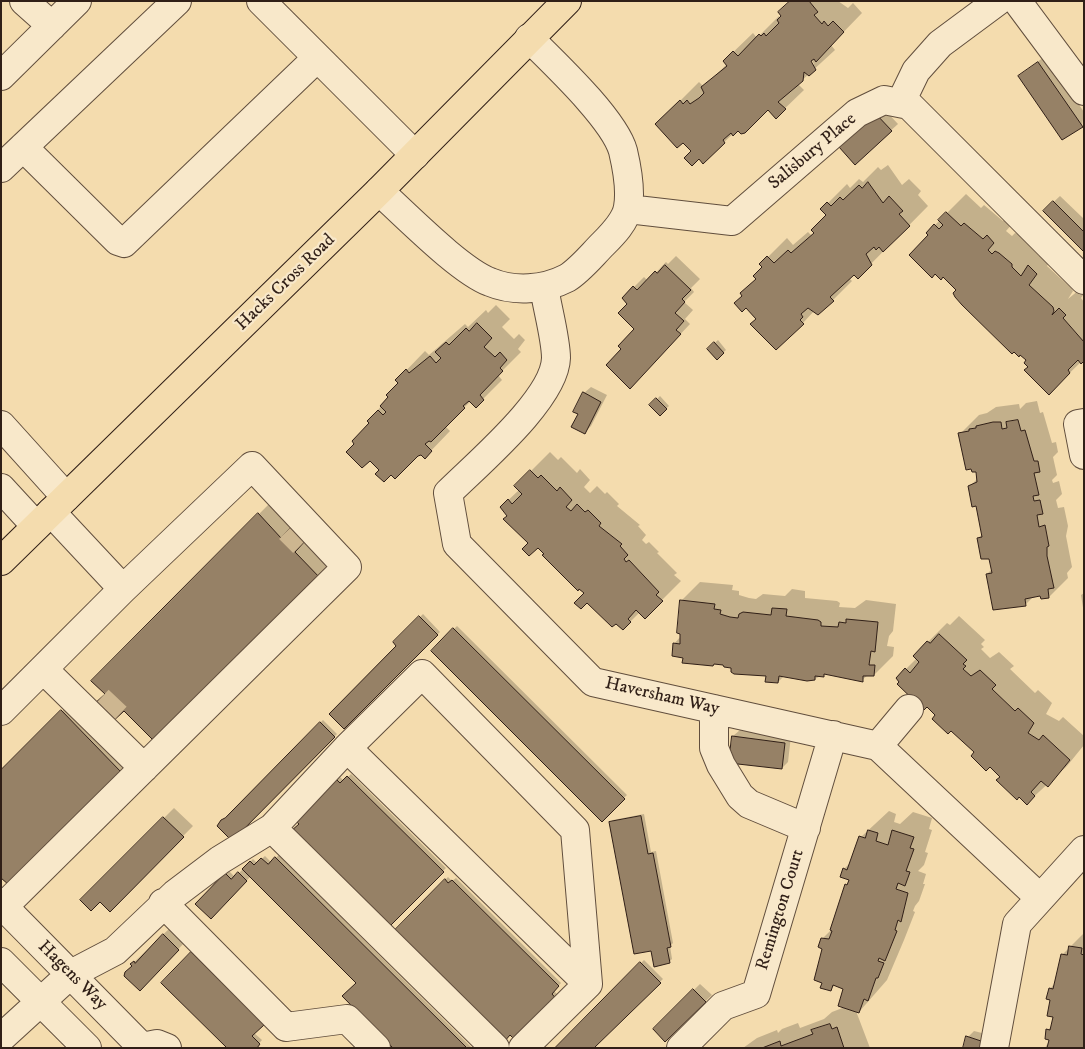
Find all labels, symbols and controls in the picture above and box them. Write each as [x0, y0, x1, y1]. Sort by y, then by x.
street label: Salisbury Place [765, 109, 861, 195]
street label: Hacks Cross Road [232, 230, 340, 336]
street label: Haversham Way [603, 673, 721, 721]
street label: Remington Court [752, 847, 810, 973]
street label: Hagens Way [33, 937, 111, 1015]

